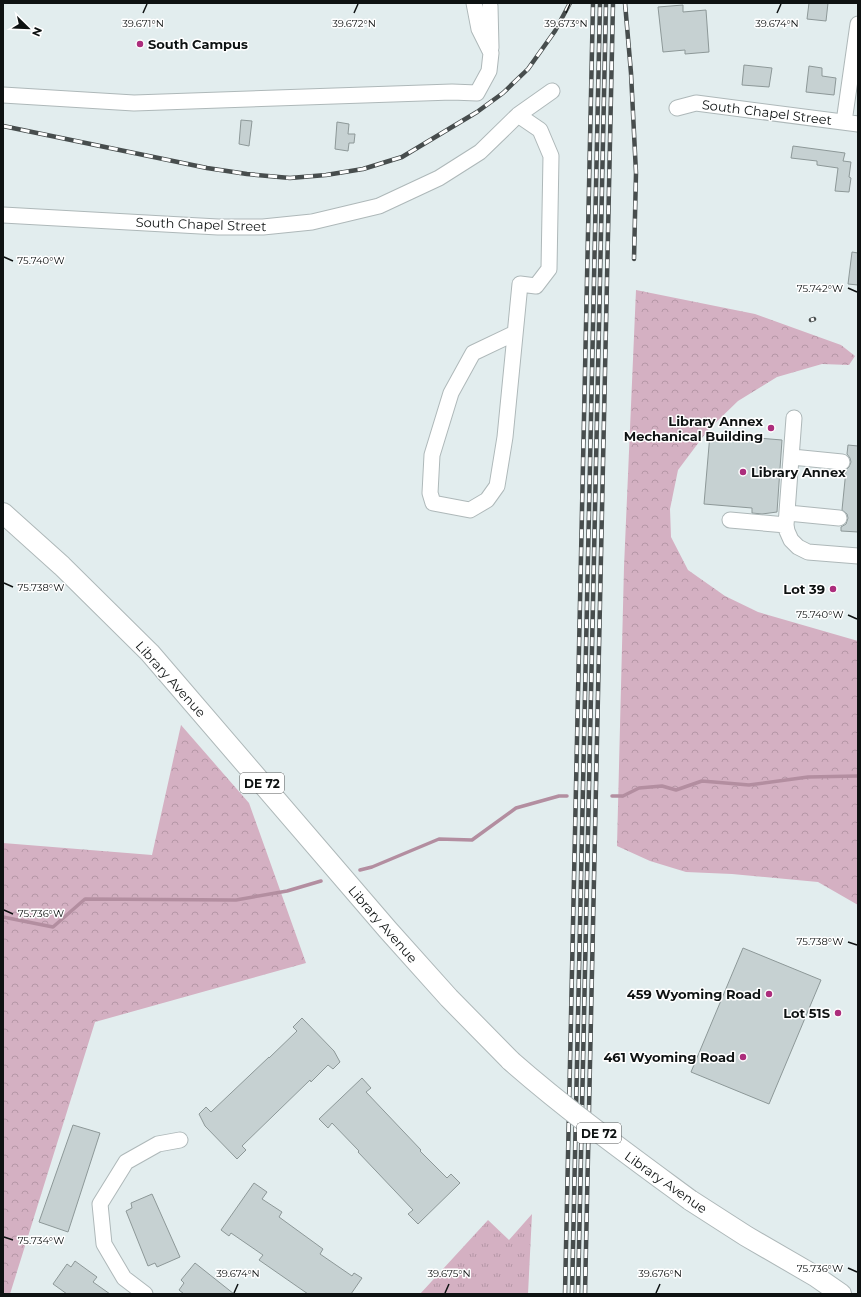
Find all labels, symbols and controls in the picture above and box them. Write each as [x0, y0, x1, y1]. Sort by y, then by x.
north arrow [8, 8, 48, 48]
text: 39.671°N [122, 17, 164, 30]
text: 39.672°N [332, 17, 376, 30]
text: 39.673°N [544, 17, 588, 30]
text: 39.674°N [755, 17, 799, 30]
text: N [29, 25, 45, 39]
place label: South Campus [148, 36, 248, 52]
marker: South Campus [135, 39, 145, 49]
street label: South Chapel Street [701, 96, 833, 128]
street label: South Chapel Street [135, 214, 267, 234]
text: 75.740°W [17, 254, 65, 267]
text: 75.742°W [797, 282, 843, 295]
place label: Library Annex Mechanical Building [624, 413, 763, 444]
marker: Library Annex Mechanical Building [766, 423, 776, 433]
place label: Library Annex [751, 464, 846, 480]
marker: Library Annex [738, 467, 748, 477]
text: 75.738°W [18, 581, 64, 594]
place label: Lot 39 [783, 581, 825, 597]
marker: Lot 39 [828, 584, 838, 594]
text: 75.740°W [796, 608, 844, 621]
street label: Library Avenue [133, 638, 209, 720]
road number: DE 72 [240, 773, 284, 793]
street label: Library Avenue [345, 882, 421, 966]
text: 75.736°W [18, 907, 64, 920]
text: 75.738°W [797, 935, 843, 948]
place label: 459 Wyoming Road [627, 986, 761, 1002]
marker: 459 Wyoming Road [764, 989, 774, 999]
place label: Lot 51S [783, 1005, 830, 1021]
marker: Lot 51S [833, 1008, 843, 1018]
place label: 461 Wyoming Road [603, 1049, 735, 1065]
marker: 461 Wyoming Road [738, 1052, 748, 1062]
road number: DE 72 [577, 1123, 621, 1143]
street label: Library Avenue [622, 1148, 710, 1216]
text: 75.734°W [18, 1234, 64, 1247]
text: 75.736°W [797, 1262, 843, 1275]
text: 39.674°N [216, 1267, 260, 1280]
text: 39.675°N [427, 1267, 471, 1280]
text: 39.676°N [638, 1267, 682, 1280]

